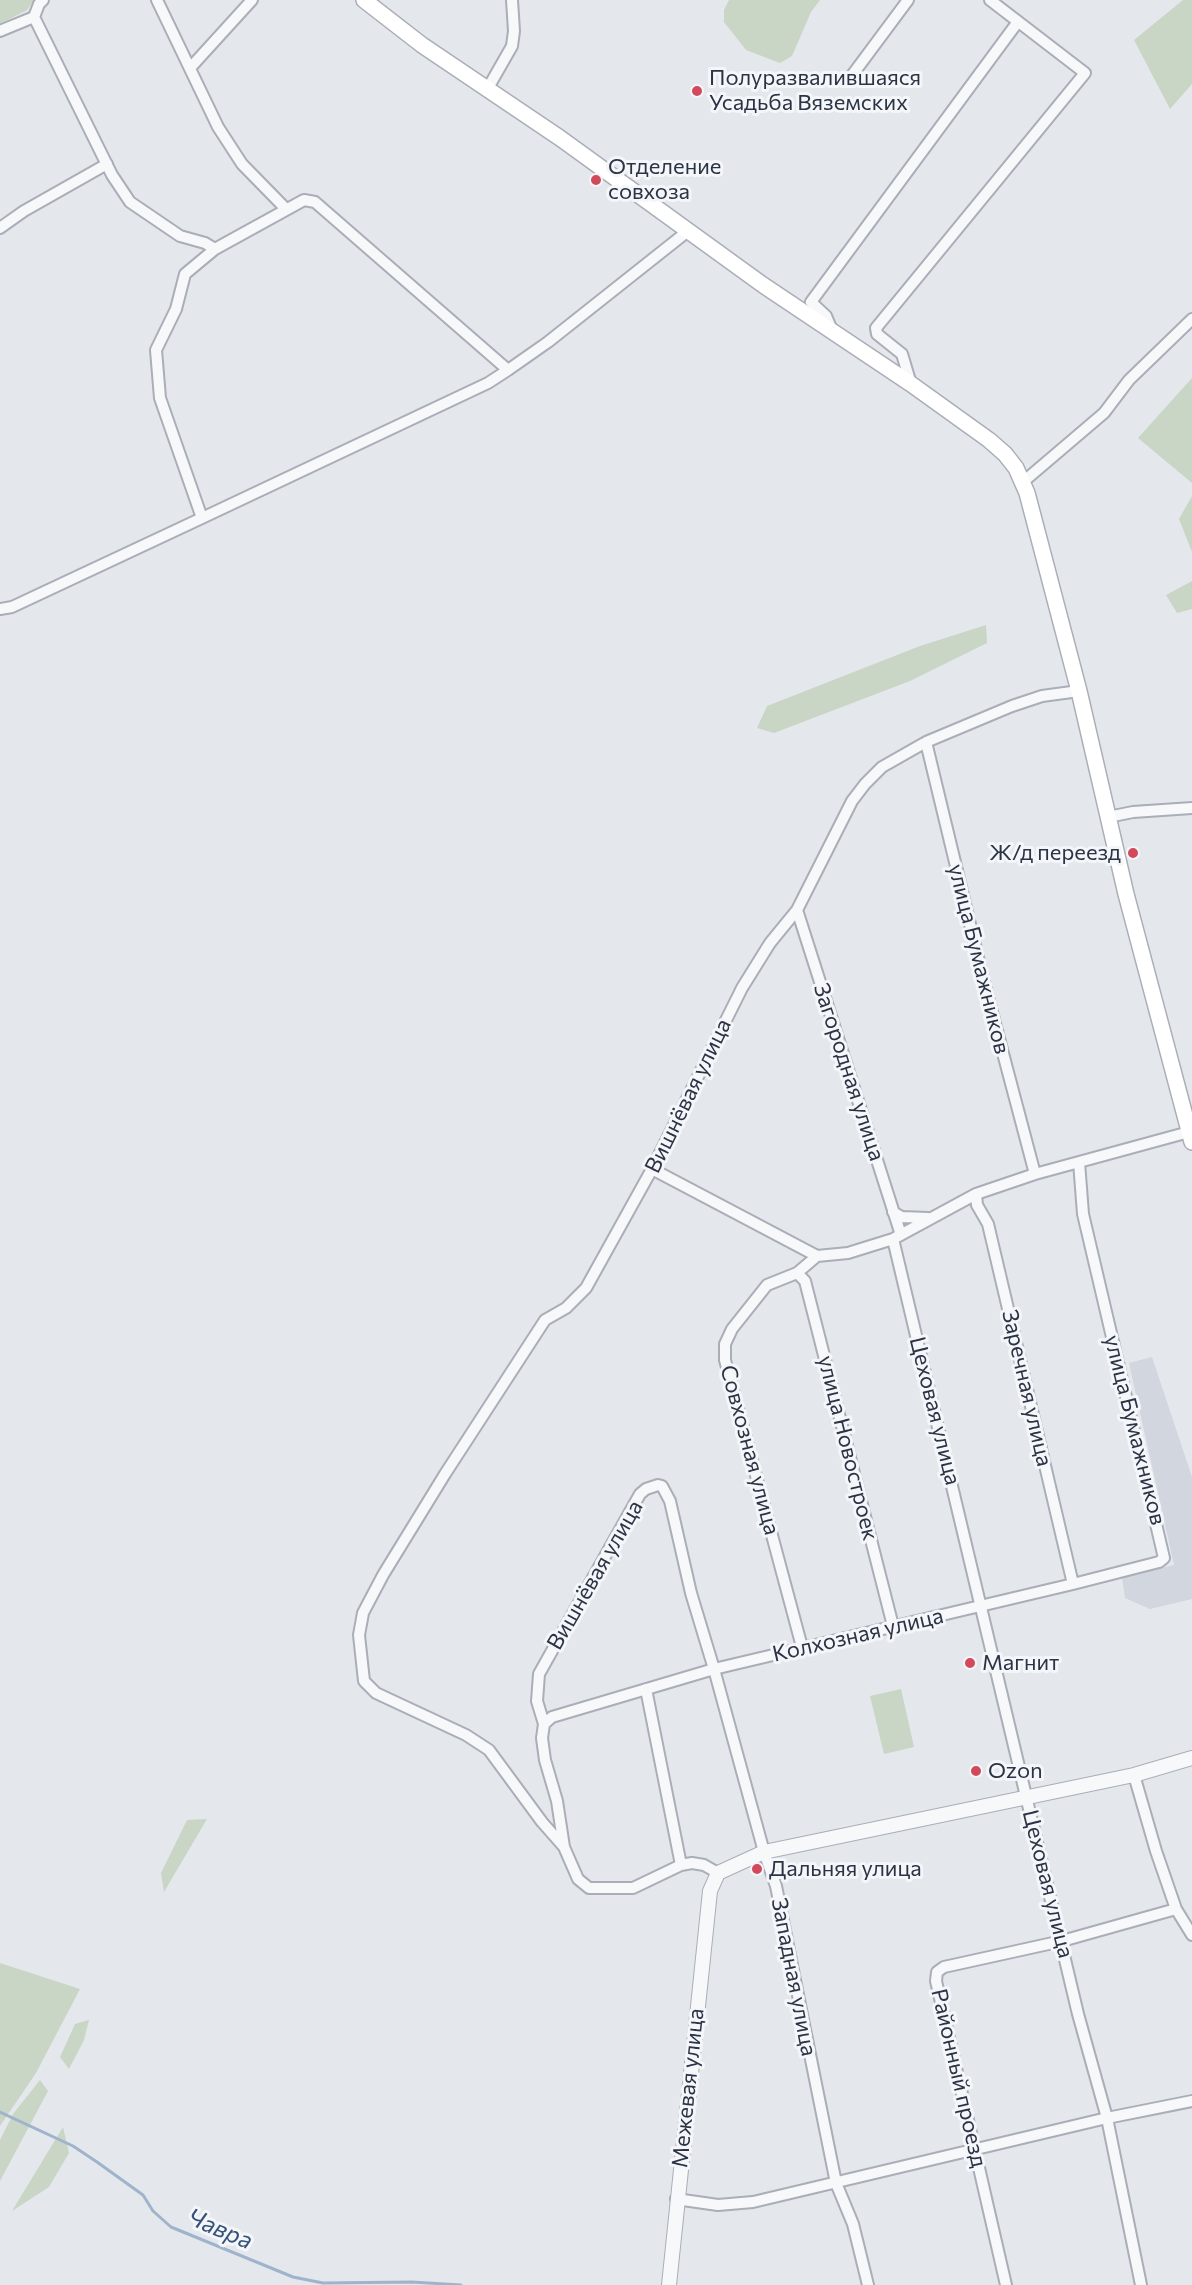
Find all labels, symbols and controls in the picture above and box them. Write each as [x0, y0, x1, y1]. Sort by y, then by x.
place label: Полуразвалившаяся Усадьба Вяземских [709, 65, 921, 116]
marker: Полуразвалившаяся Усадьба Вяземских [690, 84, 704, 98]
place label: Отделение совхоза [608, 154, 721, 206]
marker: Отделение совхоза [589, 173, 603, 187]
place label: Ж/д переезд [989, 840, 1121, 866]
marker: Ж/д переезд [1126, 846, 1140, 860]
street label: улица Бумажников [943, 861, 1015, 1057]
street label: Загородная улица [808, 980, 890, 1164]
street label: Вишнёвая улица [639, 1015, 737, 1177]
street label: Заречная улица [996, 1307, 1058, 1469]
street label: улица Бумажников [1099, 1332, 1171, 1528]
street label: Цеховая улица [904, 1334, 966, 1488]
street label: улица Новостроек [812, 1353, 884, 1543]
street label: Совхозная улица [715, 1362, 785, 1538]
street label: Вишнёвая улица [542, 1496, 648, 1654]
street label: Колхозная улица [770, 1603, 946, 1667]
place label: Магнит [982, 1650, 1059, 1676]
marker: Магнит [963, 1656, 977, 1670]
place label: Ozon [988, 1758, 1043, 1784]
marker: Ozon [969, 1764, 983, 1778]
street label: Цеховая улица [1017, 1807, 1079, 1961]
place label: Дальняя улица [769, 1856, 922, 1882]
marker: Дальняя улица [750, 1862, 764, 1876]
street label: Западная улица [766, 1896, 822, 2058]
street label: Районный проезд [926, 1986, 992, 2170]
street label: Межевая улица [667, 2007, 709, 2169]
water label: Чавра [183, 2202, 257, 2256]

